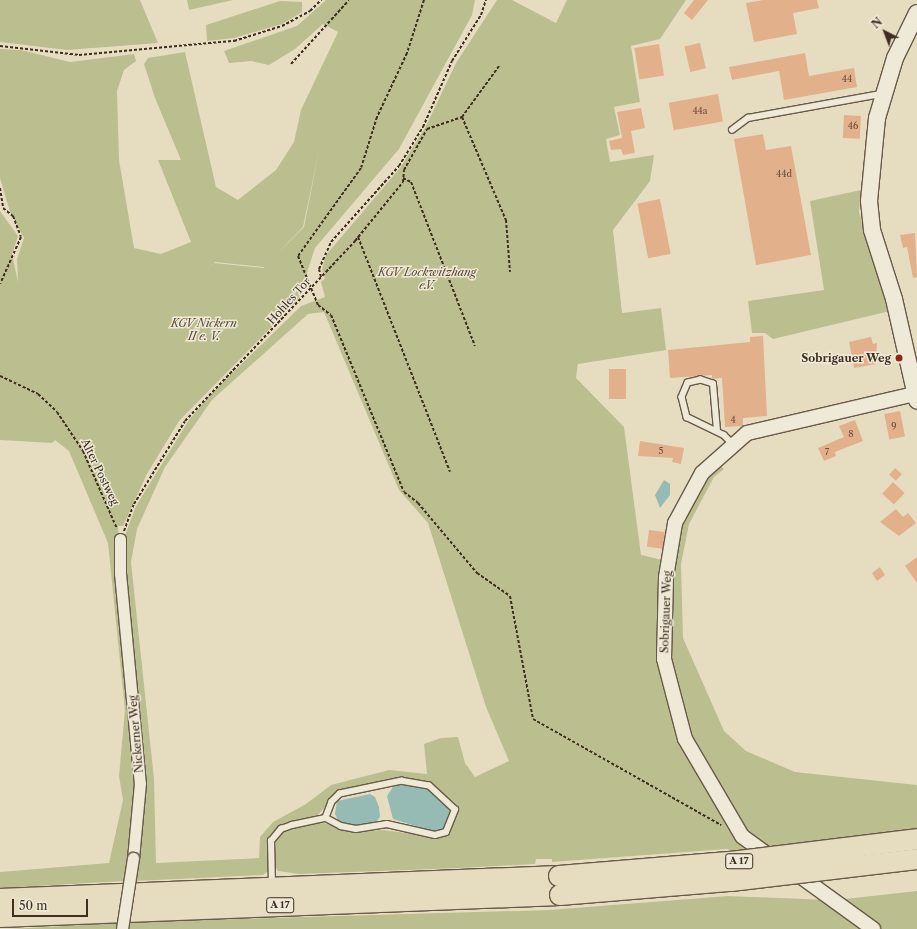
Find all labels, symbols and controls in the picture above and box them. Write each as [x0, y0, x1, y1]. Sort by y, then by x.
north arrow [865, 12, 905, 52]
text: N [869, 15, 885, 31]
house number: 44 [842, 74, 852, 84]
house number: 44a [692, 106, 708, 116]
house number: 46 [848, 121, 858, 131]
house number: 44d [776, 169, 792, 179]
park label: KGV Lockwitzhang e.V. [378, 266, 476, 292]
street label: Hohles Tor [265, 275, 313, 327]
park label: KGV Nickern II e. V. [171, 317, 237, 343]
place label: Sobrigauer Weg [801, 351, 891, 365]
marker: Sobrigauer Weg [894, 353, 904, 363]
house number: 4 [730, 415, 736, 425]
house number: 9 [891, 421, 897, 431]
house number: 8 [848, 429, 854, 439]
street label: Alter Postweg [78, 437, 122, 507]
house number: 5 [659, 446, 663, 456]
house number: 7 [825, 447, 829, 457]
street label: Sobrigauer Weg [658, 570, 674, 654]
street label: Nickerner Weg [126, 694, 146, 774]
road number: A 17 [725, 853, 753, 869]
scale bar [14, 891, 90, 917]
road number: A 17 [266, 897, 294, 913]
text: 50 m [19, 898, 48, 913]

